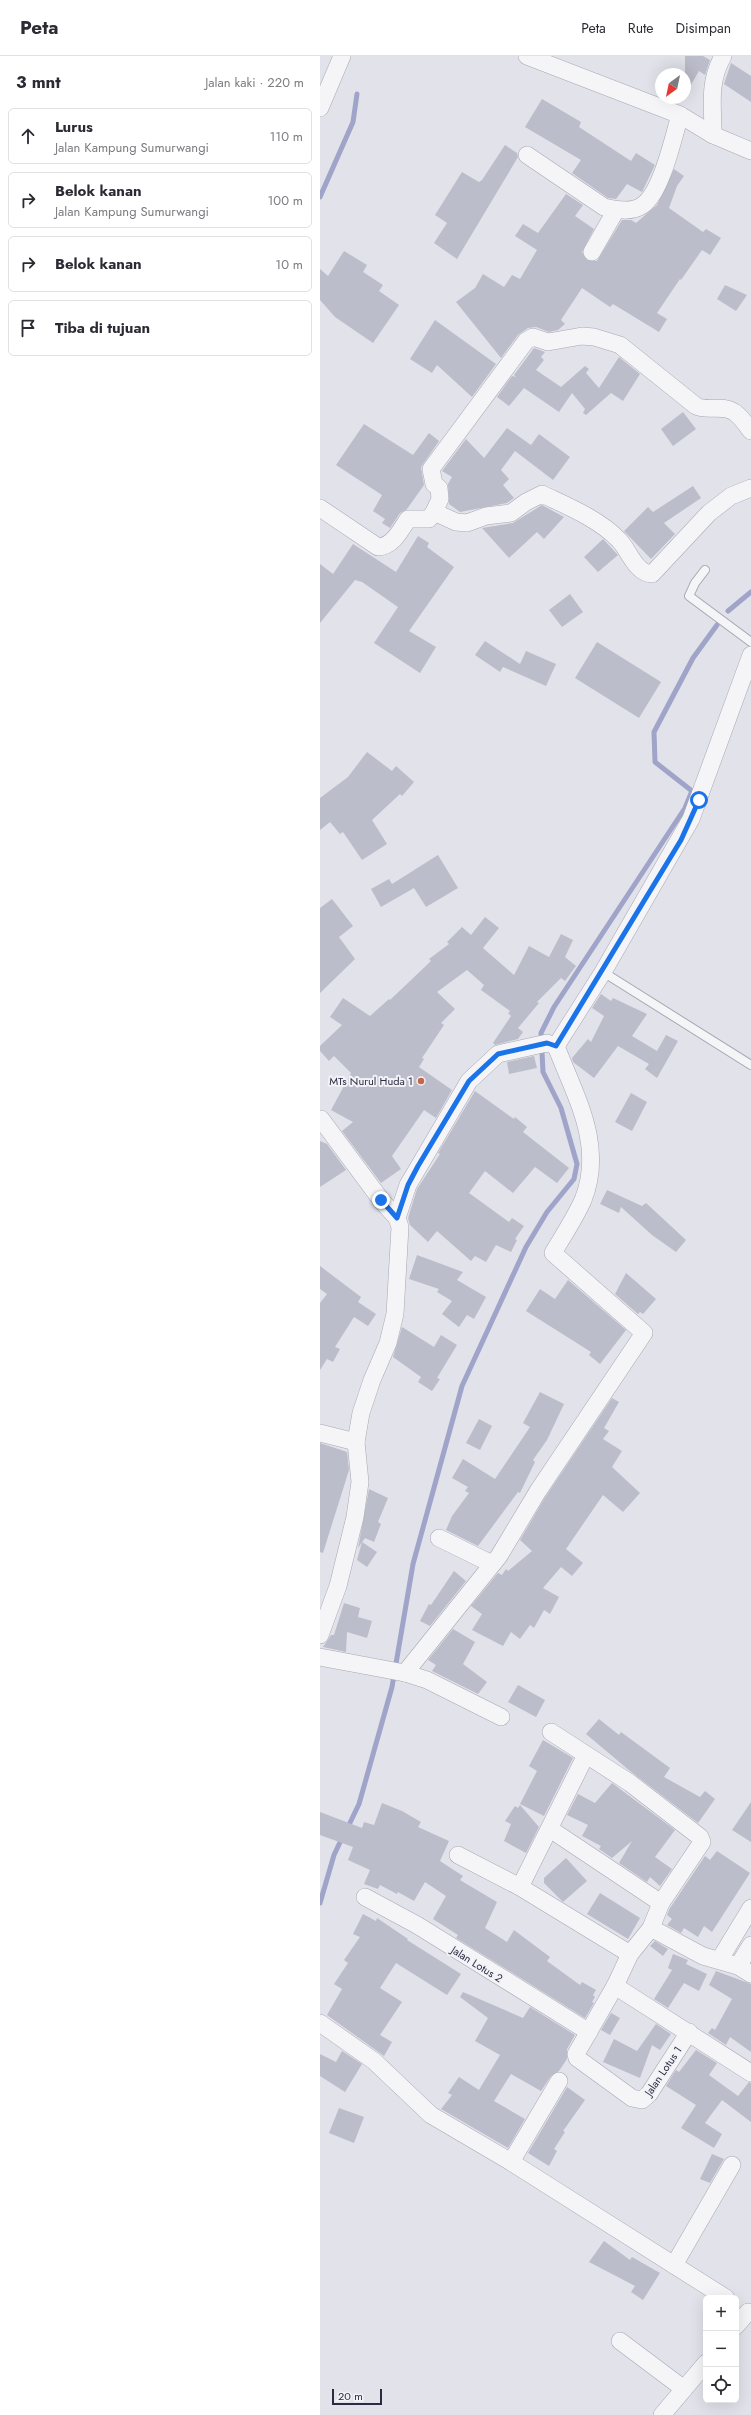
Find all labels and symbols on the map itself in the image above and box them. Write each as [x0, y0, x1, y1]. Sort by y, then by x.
north arrow [655, 68, 691, 104]
route start [690, 791, 708, 809]
place label: MTs Nurul Huda 1 [329, 1073, 413, 1089]
marker: MTs Nurul Huda 1 [416, 1076, 426, 1086]
route end [372, 1191, 390, 1209]
street label: Jalan Lotus 2 [446, 1941, 506, 1986]
street label: Jalan Lotus 1 [639, 2043, 686, 2101]
scale bar [332, 2387, 382, 2406]

